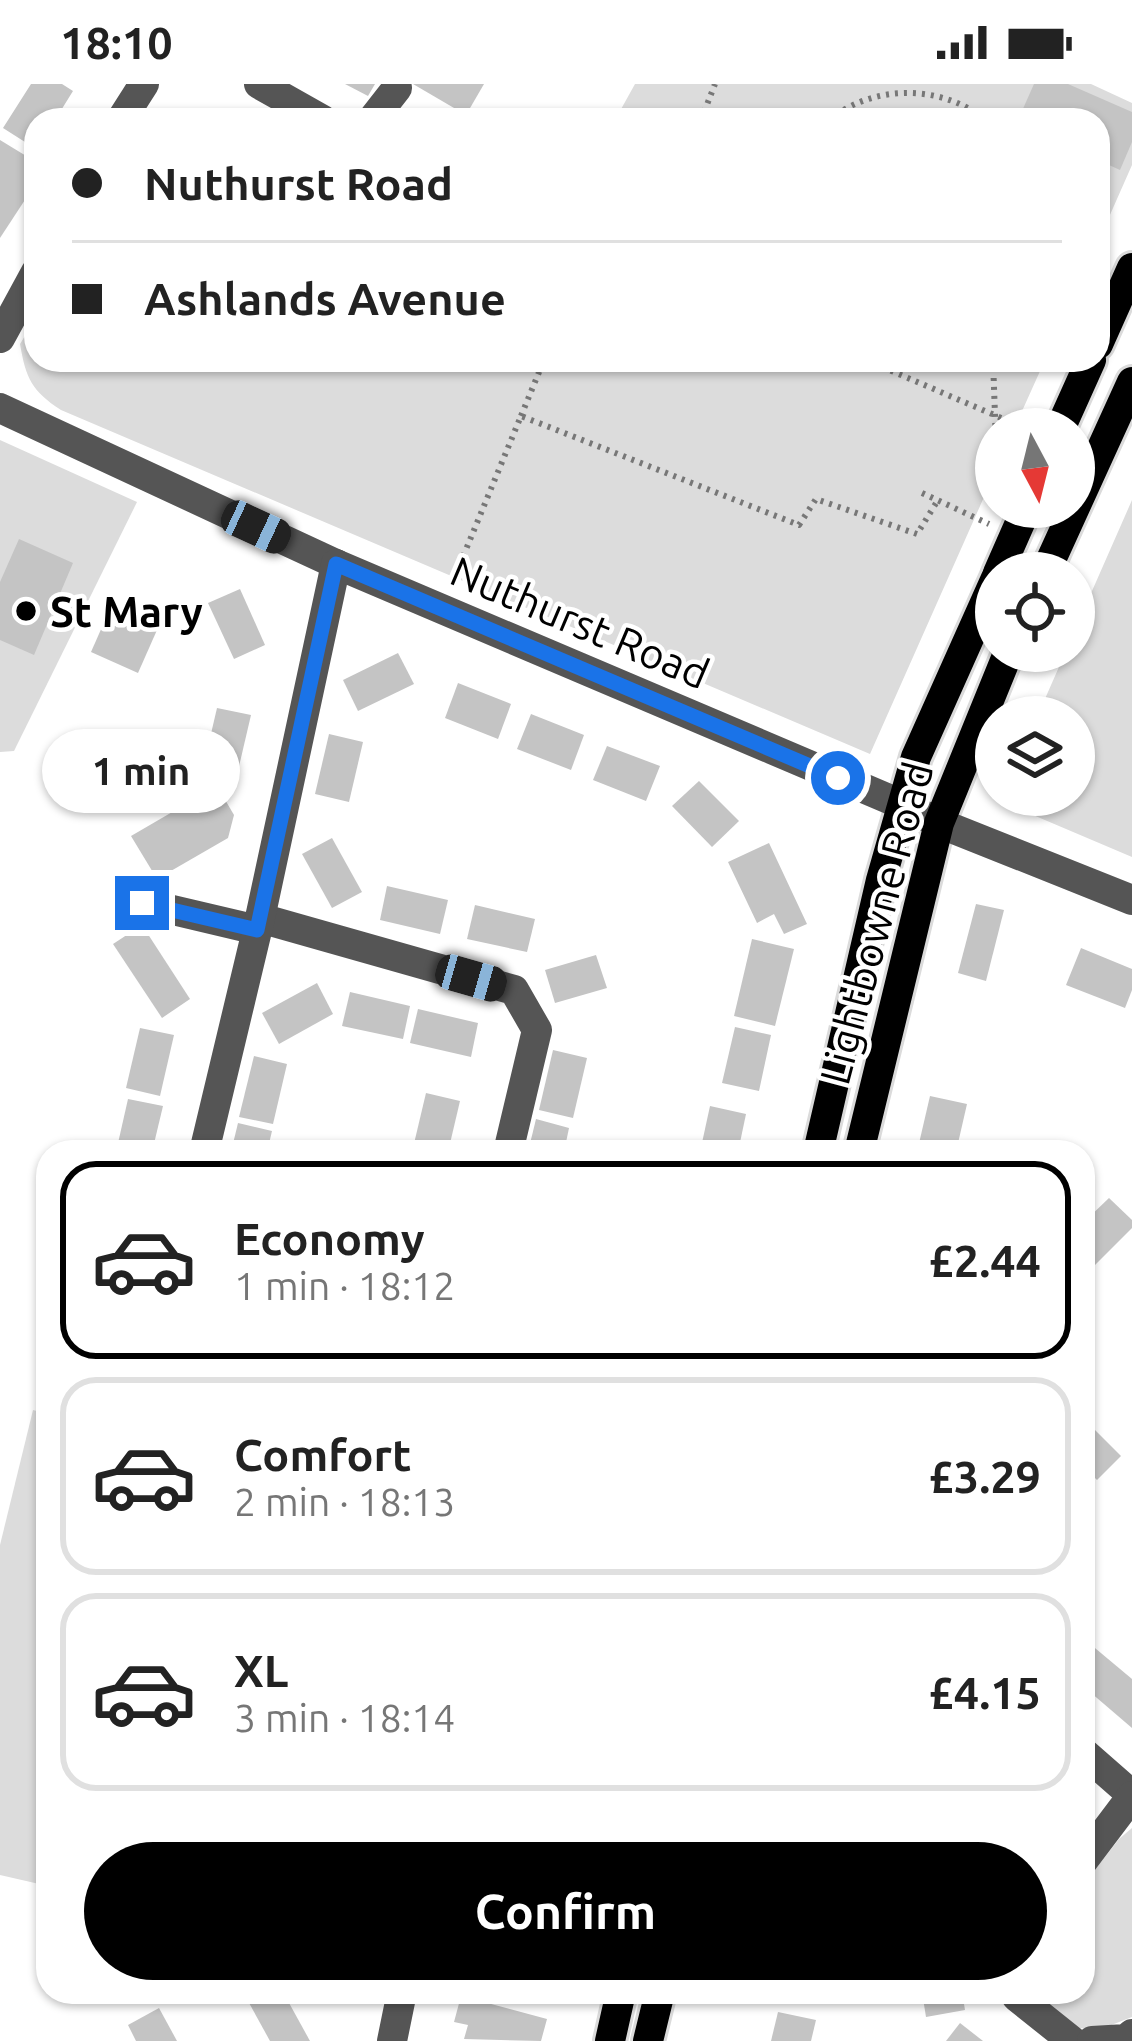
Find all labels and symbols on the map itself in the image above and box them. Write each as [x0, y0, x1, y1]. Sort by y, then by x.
north arrow [975, 408, 1095, 528]
car [216, 495, 296, 559]
street label: Nuthurst Road [444, 547, 716, 697]
place label: St Mary [50, 588, 203, 635]
marker: St Mary [13, 598, 39, 624]
callout: 1 min [43, 729, 241, 813]
route start [811, 751, 865, 805]
street label: Lightbowne Road [810, 757, 942, 1089]
route end [115, 876, 169, 930]
car [431, 951, 511, 1005]

